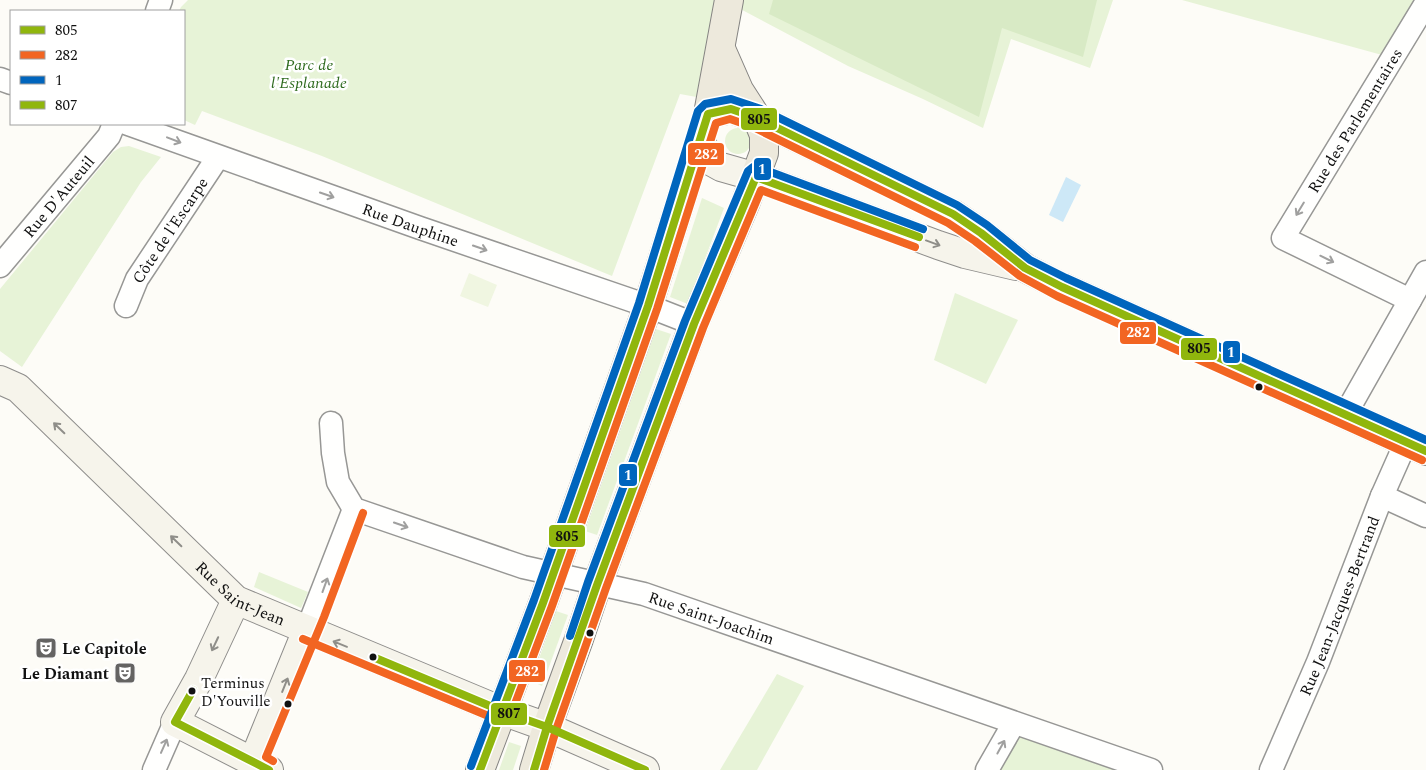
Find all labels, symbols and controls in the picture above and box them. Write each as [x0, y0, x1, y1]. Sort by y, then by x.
legend [10, 10, 185, 125]
text: 805 [55, 19, 78, 42]
text: 282 [55, 44, 78, 67]
street label: Rue des Parlementaires [1302, 44, 1409, 198]
park label: Parc de l'Esplanade [271, 53, 347, 95]
text: 1 [55, 69, 63, 92]
text: 807 [55, 94, 78, 117]
line badge: 805 [740, 107, 778, 131]
text: 805 [747, 109, 771, 130]
one-way arrow [166, 137, 181, 146]
line badge: 282 [687, 142, 725, 166]
text: 282 [694, 144, 718, 165]
street label: Rue D'Auteuil [18, 151, 101, 243]
line badge: 1 [753, 157, 772, 181]
text: 1 [758, 159, 766, 180]
street label: Côte de l'Escarpe [126, 173, 214, 289]
one-way arrow [318, 191, 334, 200]
street label: Rue Dauphine [359, 197, 462, 253]
one-way arrow [1295, 202, 1305, 216]
one-way arrow [925, 239, 940, 248]
one-way arrow [472, 244, 488, 253]
one-way arrow [1319, 255, 1334, 265]
line badge: 282 [1119, 321, 1157, 345]
text: 282 [1126, 322, 1150, 343]
line badge: 805 [1180, 337, 1218, 361]
text: 805 [1187, 338, 1211, 359]
line badge: 1 [1222, 340, 1241, 364]
text: 1 [1227, 342, 1235, 363]
unlabelled marker [1254, 382, 1264, 392]
one-way arrow [53, 422, 65, 434]
line badge: 1 [618, 463, 638, 487]
text: 1 [624, 465, 632, 486]
street label: Rue Jean-Jacques-Bertrand [1294, 513, 1386, 700]
one-way arrow [392, 521, 408, 530]
line badge: 805 [548, 524, 586, 548]
text: 805 [555, 526, 579, 547]
one-way arrow [169, 535, 182, 547]
street label: Rue Saint-Jean [190, 556, 289, 632]
one-way arrow [321, 578, 330, 593]
street label: Rue Saint-Joachim [645, 585, 778, 651]
unlabelled marker [585, 628, 595, 638]
theatre icon: Le Capitole [34, 636, 58, 660]
one-way arrow [210, 636, 219, 651]
place label: Le Capitole [62, 637, 147, 661]
one-way arrow [333, 638, 348, 648]
unlabelled marker [368, 652, 378, 662]
line badge: 282 [508, 659, 546, 683]
theatre icon: Le Diamant [113, 661, 137, 685]
text: 282 [515, 661, 539, 682]
place label: Le Diamant [22, 662, 109, 686]
place label: Terminus D'Youville [201, 672, 271, 713]
one-way arrow [281, 678, 290, 693]
marker: Terminus D'Youville [187, 686, 197, 696]
unlabelled marker [283, 699, 293, 709]
line badge: 807 [490, 702, 528, 726]
text: 807 [497, 703, 521, 724]
one-way arrow [160, 739, 169, 754]
one-way arrow [996, 740, 1006, 754]

